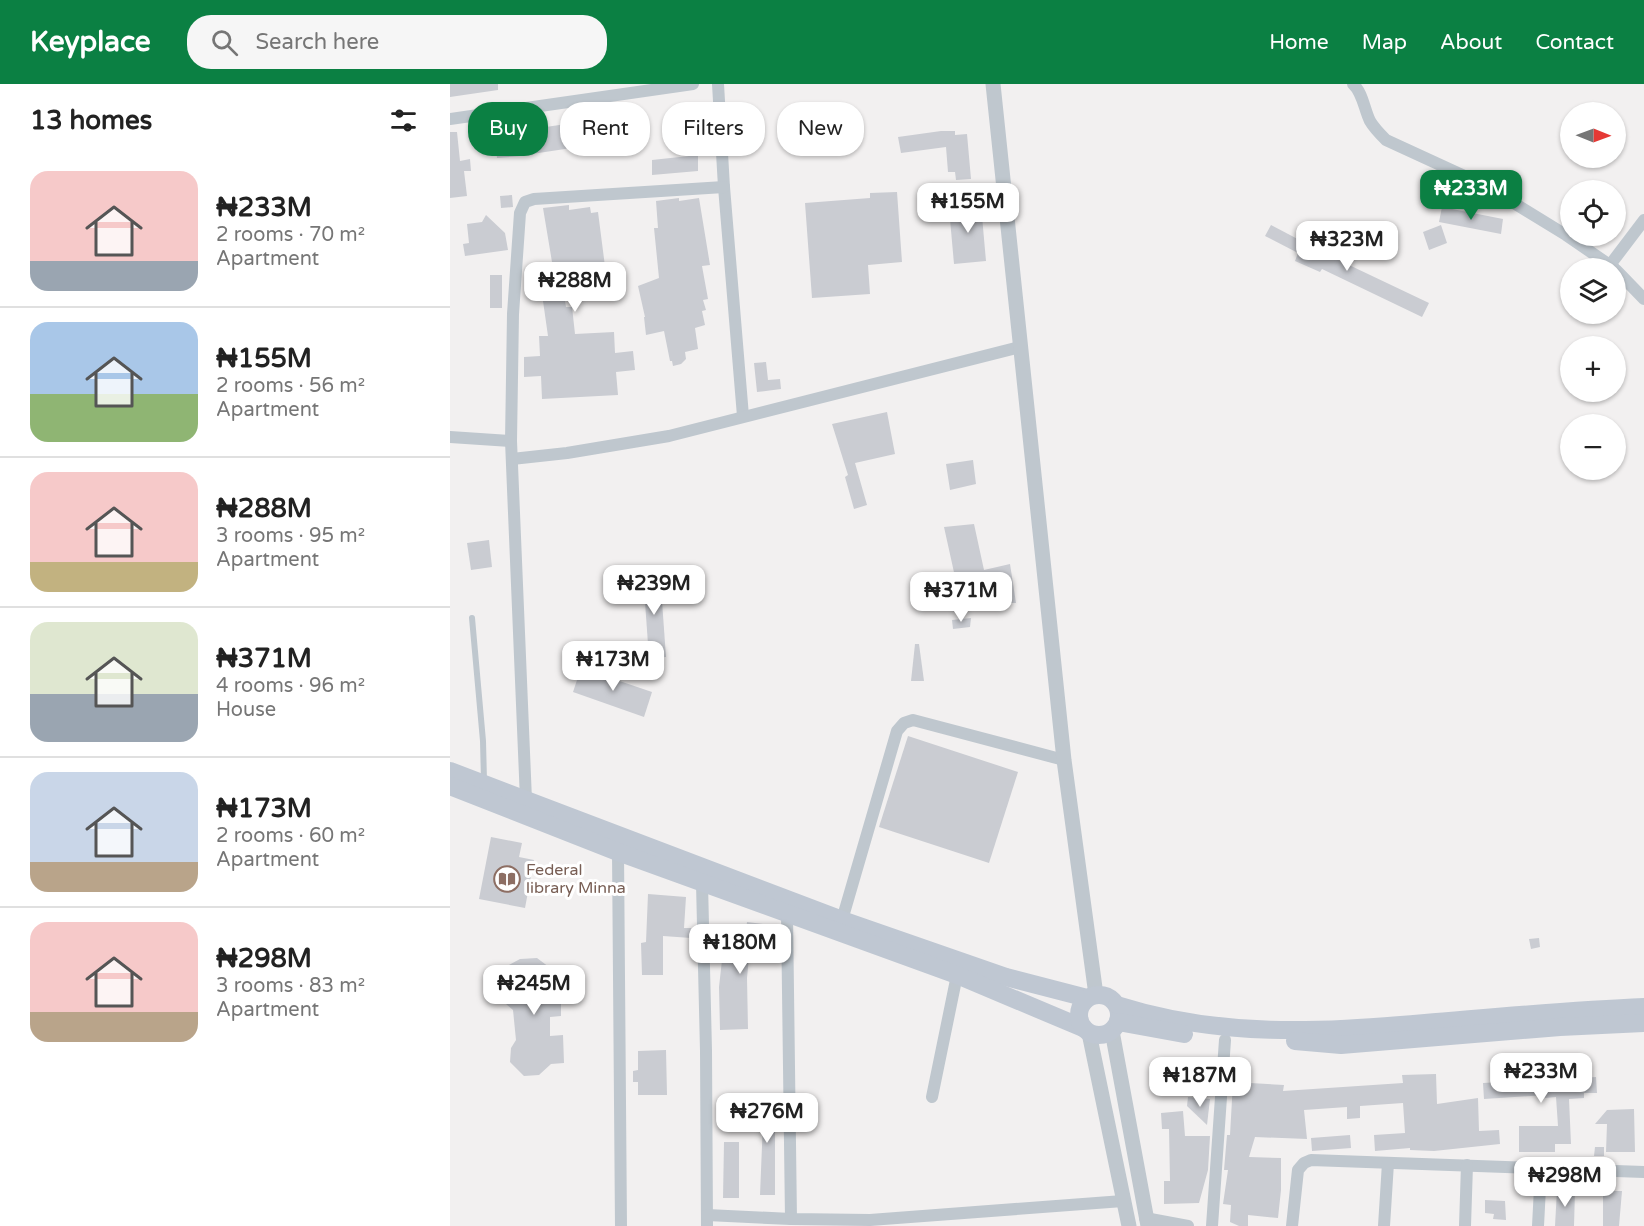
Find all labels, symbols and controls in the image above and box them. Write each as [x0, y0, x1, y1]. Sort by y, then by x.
search box [187, 15, 607, 69]
text: Keyplace [30, 25, 151, 59]
icon: search [208, 26, 241, 59]
text: Search here [256, 29, 379, 55]
text: Home [1269, 30, 1329, 55]
text: Map [1362, 30, 1407, 55]
text: About [1440, 30, 1502, 55]
text: Contact [1535, 30, 1614, 55]
chip: Buy [468, 102, 548, 156]
chip: Rent [560, 102, 650, 156]
chip: Filters [662, 102, 765, 156]
chip: New [777, 102, 864, 156]
north arrow [1560, 102, 1626, 168]
map controls [1560, 102, 1626, 480]
icon: filters [387, 104, 420, 137]
text: 13 homes [30, 105, 152, 136]
pin: ₦233M [1429, 170, 1513, 221]
text: ₦233M [1434, 177, 1508, 201]
button: locate [1560, 180, 1626, 246]
pin: ₦155M [926, 183, 1010, 234]
text: ₦155M [931, 190, 1005, 214]
text: ₦233M [216, 192, 312, 223]
icon: home [78, 195, 150, 267]
pin: ₦323M [1305, 221, 1389, 272]
text: 2 rooms · 70 m² [216, 223, 365, 247]
text: ₦323M [1310, 228, 1384, 252]
text: Apartment [216, 247, 319, 271]
button: layers [1560, 258, 1626, 324]
pin: ₦288M [533, 262, 617, 313]
text: ₦288M [538, 269, 612, 293]
button: + [1560, 336, 1626, 402]
text: ₦155M [216, 343, 312, 374]
icon: home [78, 346, 150, 418]
text: 2 rooms · 56 m² [216, 374, 365, 398]
text: Apartment [216, 398, 319, 422]
button: − [1560, 414, 1626, 480]
text: ₦288M [216, 493, 312, 524]
icon: home [78, 496, 150, 568]
text: 3 rooms · 95 m² [216, 524, 365, 548]
text: Apartment [216, 548, 319, 572]
pin: ₦239M [612, 565, 696, 616]
text: ₦239M [617, 572, 691, 596]
pin: ₦371M [919, 572, 1003, 623]
text: ₦371M [924, 579, 998, 603]
pin: ₦173M [571, 641, 655, 692]
text: ₦371M [216, 643, 312, 674]
icon: home [78, 646, 150, 718]
text: ₦173M [576, 648, 650, 672]
text: 4 rooms · 96 m² [216, 674, 365, 698]
text: House [216, 698, 276, 722]
text: ₦173M [216, 793, 312, 824]
icon: home [78, 796, 150, 868]
text: 2 rooms · 60 m² [216, 824, 365, 848]
text: Apartment [216, 848, 319, 872]
place label: Federal library Minna [526, 860, 626, 898]
library icon: Federal library Minna [492, 864, 522, 894]
pin: ₦180M [698, 924, 782, 975]
text: ₦180M [703, 931, 777, 955]
text: ₦298M [216, 943, 312, 974]
icon: home [78, 946, 150, 1018]
pin: ₦245M [492, 965, 576, 1016]
text: ₦245M [497, 972, 571, 996]
text: 3 rooms · 83 m² [216, 974, 365, 998]
text: Apartment [216, 998, 319, 1022]
pin: ₦233M [1499, 1053, 1583, 1104]
pin: ₦187M [1158, 1057, 1242, 1108]
text: ₦233M [1504, 1060, 1578, 1084]
text: ₦187M [1163, 1064, 1237, 1088]
pin: ₦276M [725, 1093, 809, 1144]
text: ₦276M [730, 1100, 804, 1124]
pin: ₦298M [1523, 1157, 1607, 1208]
text: ₦298M [1528, 1164, 1602, 1188]

